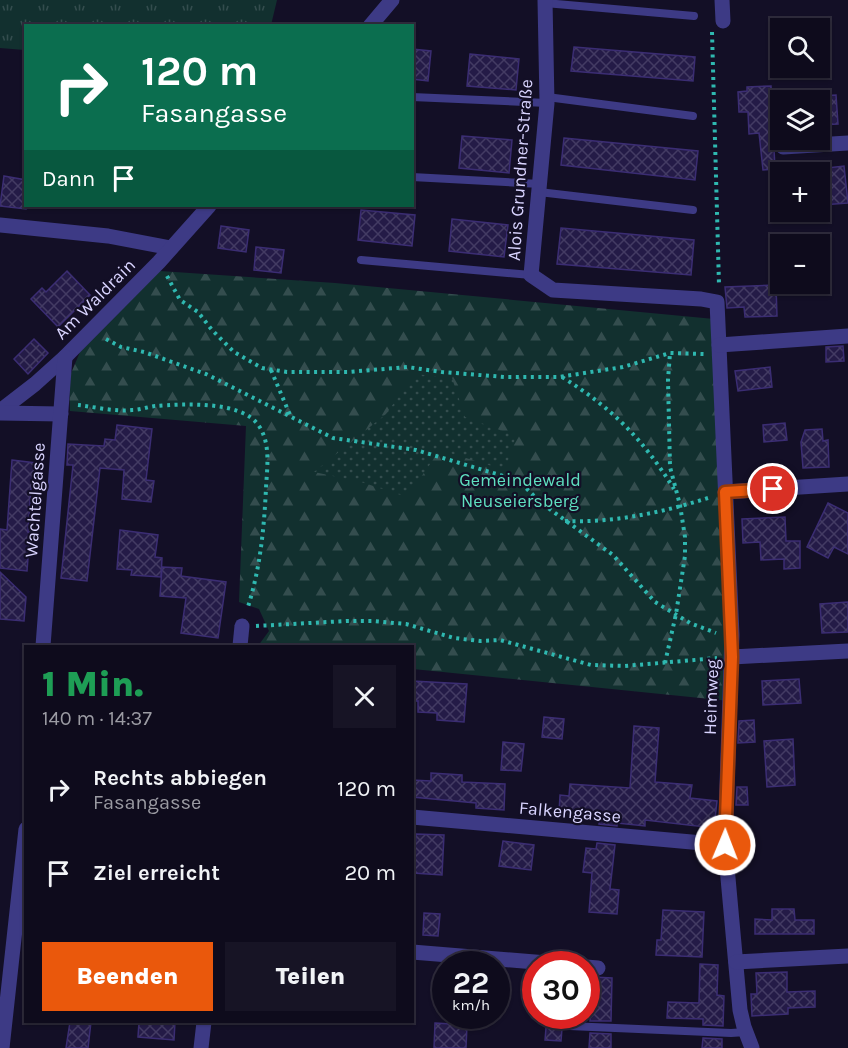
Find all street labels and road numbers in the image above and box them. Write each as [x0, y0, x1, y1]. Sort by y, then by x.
street label: Alois Grundner-Straße [503, 78, 537, 262]
street label: Am Waldrain [50, 254, 140, 344]
street label: Wachtelgasse [20, 442, 50, 558]
street label: Heimweg [699, 659, 723, 735]
street label: Falkengasse [518, 797, 622, 827]

